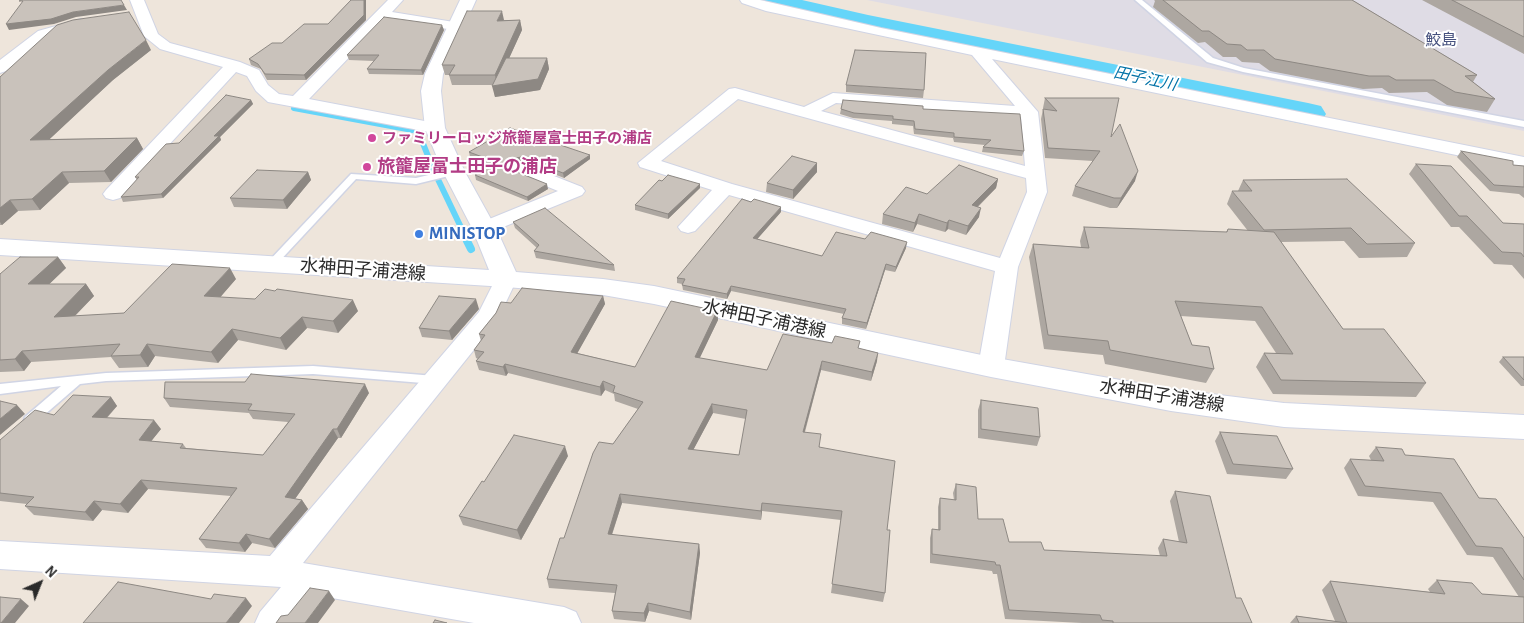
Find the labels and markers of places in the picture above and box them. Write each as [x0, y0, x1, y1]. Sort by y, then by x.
place label: ファミリーロッジ旅籠屋富士田子の浦店 [382, 129, 652, 147]
marker: ファミリーロッジ旅籠屋富士田子の浦店 [366, 132, 378, 144]
place label: 旅籠屋富士田子の浦店 [377, 156, 557, 178]
marker: 旅籠屋富士田子の浦店 [361, 161, 373, 173]
place label: MINISTOP [429, 223, 505, 245]
marker: MINISTOP [413, 228, 425, 240]

